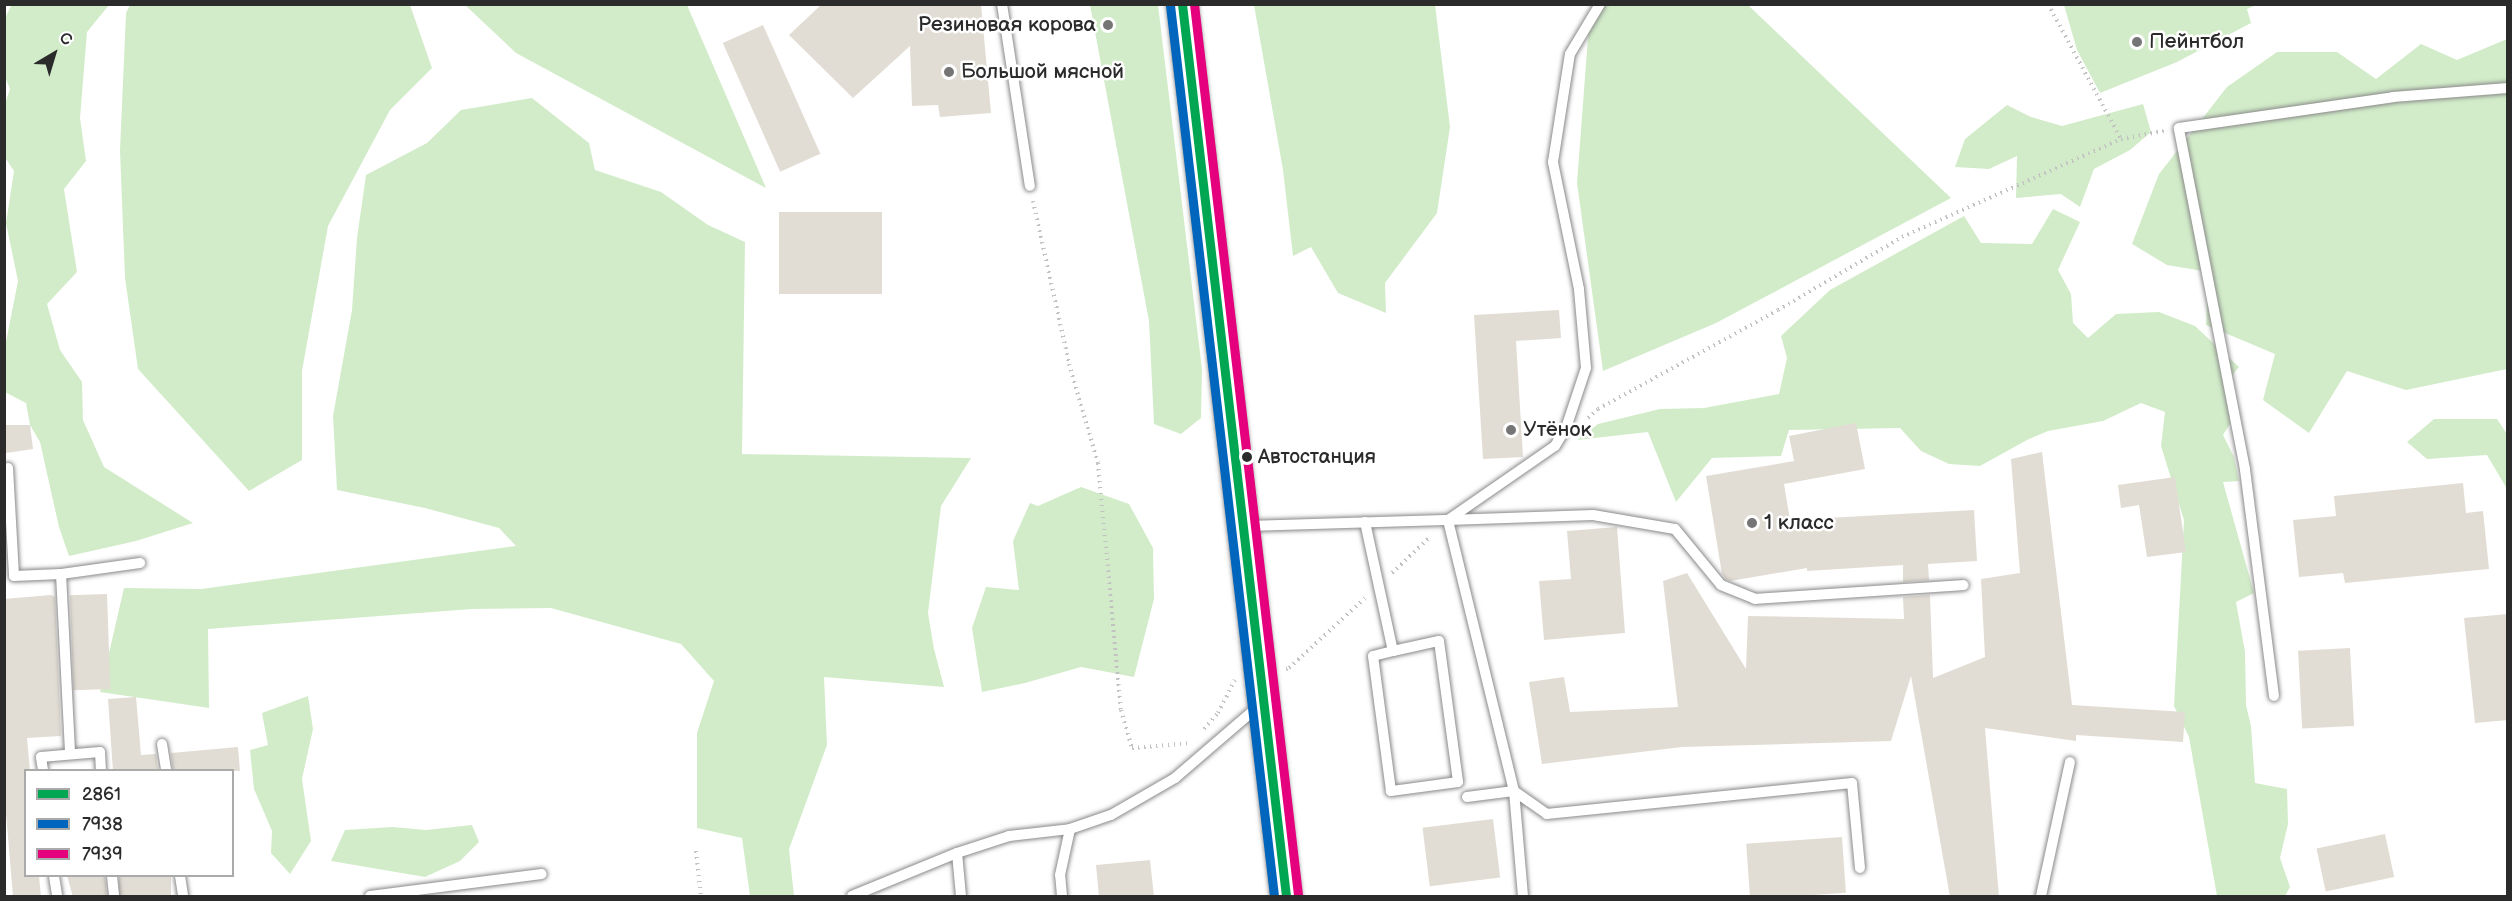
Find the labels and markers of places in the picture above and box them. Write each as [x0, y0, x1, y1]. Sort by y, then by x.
place label: Резиновая корова [918, 12, 1096, 38]
marker: Резиновая корова [1101, 18, 1115, 32]
place label: Пейнтбол [2149, 29, 2244, 55]
marker: Пейнтбол [2130, 35, 2144, 49]
place label: Большой мясной [961, 59, 1124, 85]
marker: Большой мясной [942, 65, 956, 79]
place label: Утёнок [1523, 417, 1592, 443]
marker: Утёнок [1504, 423, 1518, 437]
place label: Автостанция [1258, 445, 1376, 469]
marker: Автостанция [1241, 451, 1253, 463]
place label: 1 класс [1764, 510, 1834, 536]
marker: 1 класс [1745, 516, 1759, 530]

